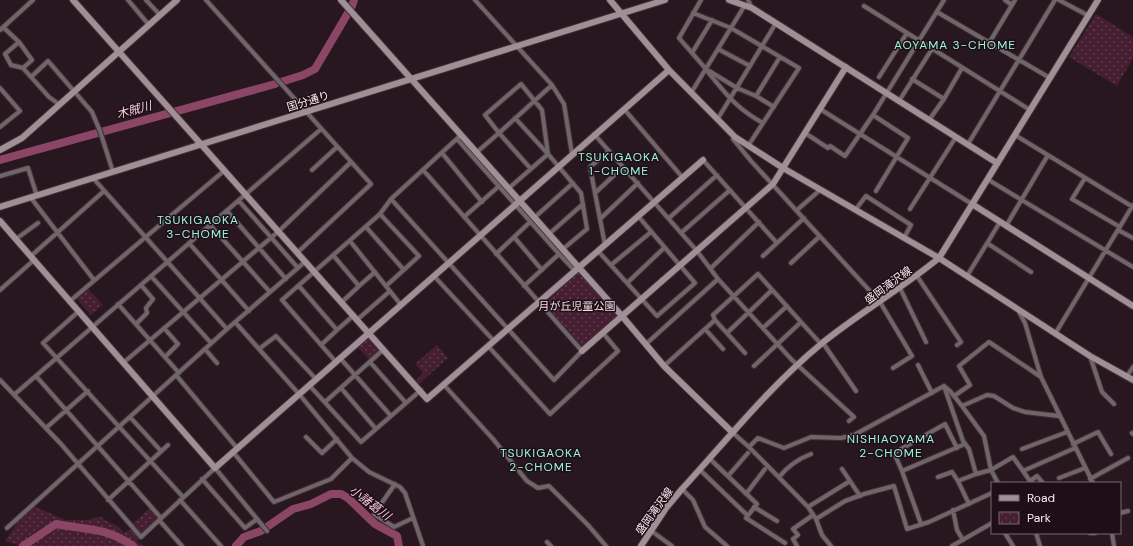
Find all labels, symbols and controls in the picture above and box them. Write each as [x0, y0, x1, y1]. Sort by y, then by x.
district label: AOYAMA 3-CHOME [894, 37, 1016, 53]
street label: 国分通り [285, 88, 331, 114]
water label: 木賊川 [115, 97, 155, 122]
district label: TSUKIGAOKA 1-CHOME [578, 149, 660, 179]
district label: TSUKIGAOKA 3-CHOME [157, 212, 239, 242]
street label: 盛岡滝沢線 [862, 263, 914, 307]
park label: 月が丘児童公園 [539, 299, 616, 313]
district label: NISHIAOYAMA 2-CHOME [847, 431, 935, 461]
district label: TSUKIGAOKA 2-CHOME [500, 445, 582, 475]
water label: 小諸葛川 [346, 482, 396, 525]
legend [991, 482, 1121, 534]
street label: 盛岡滝沢線 [632, 485, 676, 537]
text: Road [1027, 490, 1055, 506]
text: Park [1027, 510, 1051, 526]

